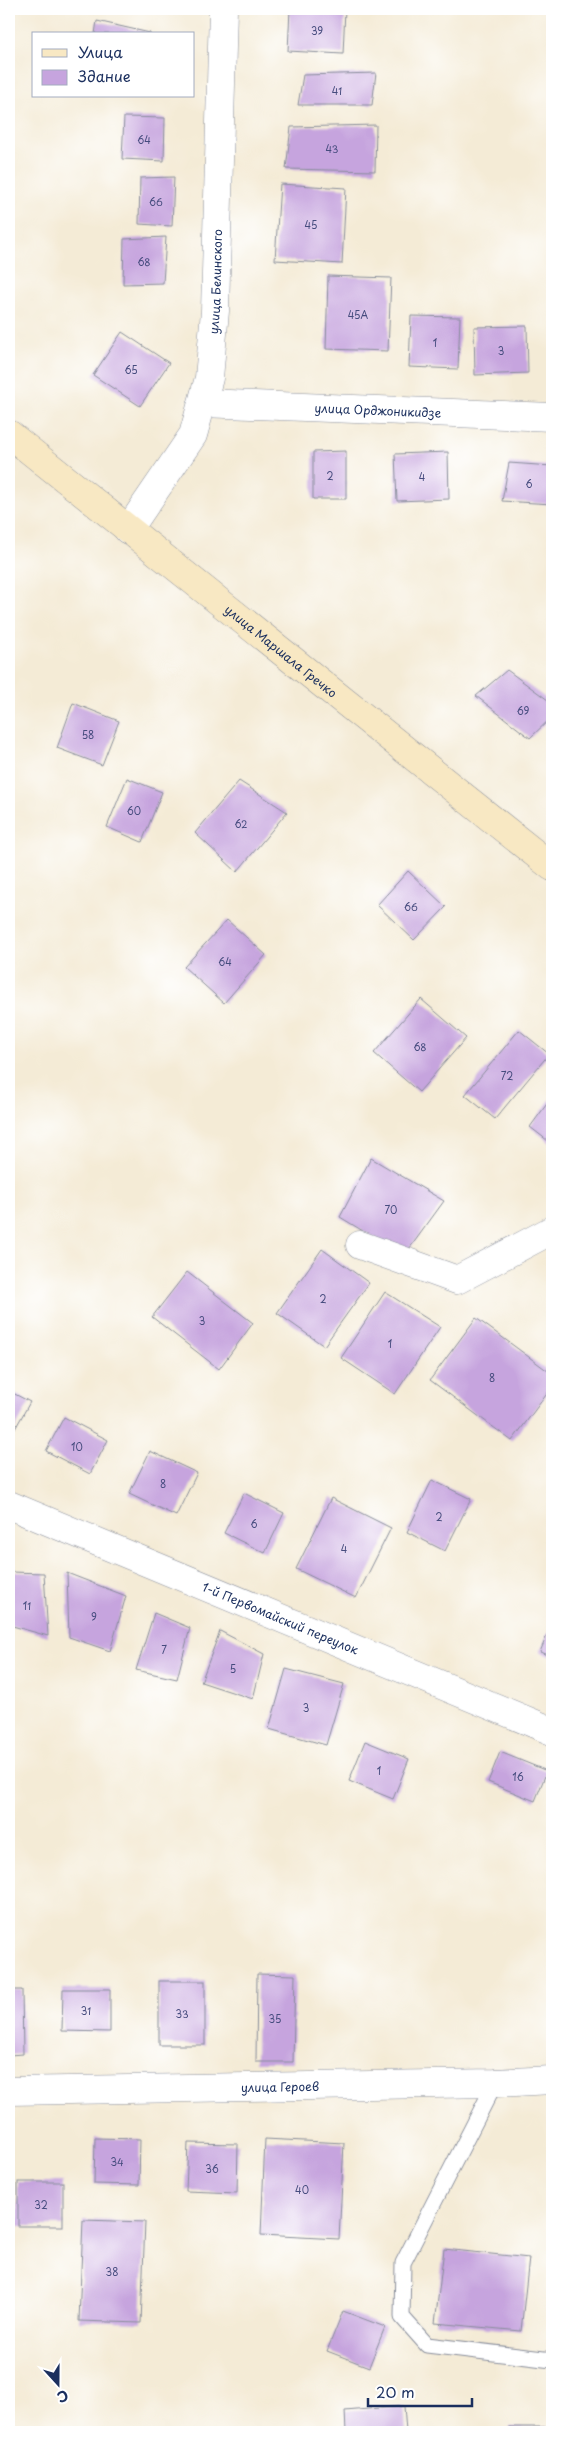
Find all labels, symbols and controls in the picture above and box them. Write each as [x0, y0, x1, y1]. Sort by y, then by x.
house number: 39 [311, 23, 323, 38]
legend [32, 32, 195, 98]
text: Улица [78, 40, 123, 63]
text: Здание [78, 64, 131, 87]
house number: 41 [332, 83, 342, 98]
house number: 64 [137, 132, 151, 147]
house number: 43 [326, 141, 339, 156]
house number: 66 [149, 194, 163, 209]
house number: 45 [305, 217, 317, 232]
street label: улица Белинского [204, 229, 226, 335]
house number: 68 [137, 254, 151, 269]
house number: 45А [348, 307, 369, 322]
house number: 1 [433, 335, 437, 350]
house number: 3 [498, 343, 504, 358]
house number: 65 [124, 362, 138, 377]
street label: улица Орджоникидзе [314, 398, 442, 422]
house number: 2 [326, 468, 334, 483]
house number: 4 [419, 469, 426, 484]
house number: 6 [525, 476, 533, 491]
street label: улица Маршала Гречко [221, 600, 342, 702]
house number: 69 [517, 703, 529, 718]
house number: 58 [82, 727, 94, 742]
house number: 60 [127, 803, 141, 818]
house number: 62 [234, 816, 248, 831]
house number: 66 [404, 899, 418, 914]
house number: 64 [218, 954, 232, 969]
house number: 68 [413, 1039, 427, 1054]
house number: 72 [501, 1068, 513, 1083]
house number: 70 [385, 1202, 397, 1217]
house number: 2 [319, 1291, 327, 1306]
house number: 3 [199, 1313, 205, 1328]
house number: 1 [388, 1336, 392, 1351]
house number: 8 [489, 1370, 495, 1385]
house number: 10 [71, 1439, 83, 1454]
house number: 8 [160, 1476, 166, 1491]
house number: 2 [435, 1509, 443, 1524]
house number: 6 [250, 1516, 258, 1531]
house number: 4 [341, 1541, 348, 1556]
street label: 1-й Первомайский переулок [199, 1577, 362, 1659]
house number: 11 [23, 1598, 31, 1613]
house number: 9 [91, 1609, 97, 1624]
house number: 7 [161, 1642, 167, 1657]
house number: 5 [230, 1661, 236, 1676]
house number: 3 [303, 1700, 309, 1715]
house number: 1 [377, 1763, 381, 1778]
house number: 16 [512, 1769, 524, 1784]
house number: 31 [81, 2003, 91, 2018]
house number: 33 [175, 2006, 189, 2021]
house number: 35 [269, 2011, 281, 2026]
street label: улица Героев [241, 2077, 319, 2096]
house number: 34 [110, 2154, 124, 2169]
house number: 36 [205, 2161, 219, 2176]
house number: 40 [295, 2182, 309, 2197]
house number: 32 [34, 2197, 48, 2212]
house number: 38 [106, 2264, 118, 2279]
north arrow [32, 2358, 82, 2408]
scale bar [368, 2376, 472, 2408]
text: 20 m [376, 2380, 415, 2403]
text: С [54, 2385, 72, 2408]

